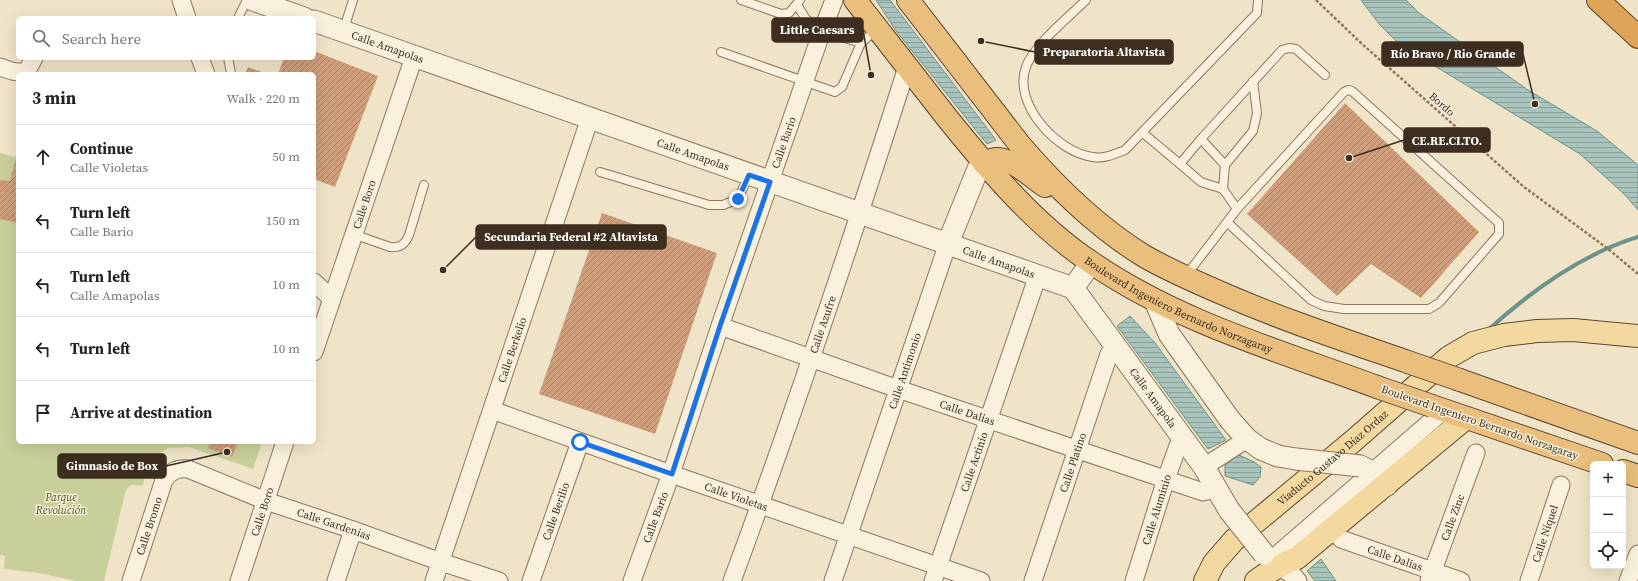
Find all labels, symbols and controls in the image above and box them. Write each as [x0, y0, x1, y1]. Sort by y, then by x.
search box [16, 16, 316, 60]
callout: Little Caesars [772, 18, 863, 42]
text: Little Caesars [780, 22, 855, 38]
icon: search [30, 27, 52, 49]
text: Search here [62, 28, 141, 49]
street label: Calle Amapolas [349, 28, 426, 67]
callout: Preparatoria Altavista [1035, 40, 1173, 64]
callout: Río Bravo / Rio Grande [1382, 42, 1523, 66]
text: Preparatoria Altavista [1043, 44, 1166, 60]
text: Río Bravo / Rio Grande [1391, 46, 1515, 62]
text: 3 min [32, 86, 76, 110]
street label: Bordo [1426, 89, 1458, 120]
text: Walk · 220 m [227, 90, 300, 107]
street label: Calle Bario [768, 115, 800, 170]
callout: CE.RE.CI.TO. [1404, 128, 1490, 152]
text: CE.RE.CI.TO. [1412, 133, 1482, 149]
street label: Calle Amapolas [655, 135, 732, 175]
text: Continue [70, 138, 133, 159]
icon: ahead [32, 146, 54, 168]
text: 50 m [272, 148, 300, 165]
text: Calle Violetas [70, 159, 148, 176]
street label: Calle Boro [349, 178, 380, 231]
route end [729, 190, 747, 208]
text: Turn left [70, 202, 130, 223]
icon: left [32, 210, 54, 232]
text: 150 m [266, 212, 300, 229]
text: Calle Bario [70, 223, 133, 240]
callout: Secundaria Federal #2 Altavista [476, 225, 666, 249]
text: Secundaria Federal #2 Altavista [484, 229, 658, 245]
street label: Calle Amapolas [960, 243, 1037, 282]
street label: Boulevard Ingeniero Bernardo Norzagaray [1081, 253, 1275, 357]
text: Turn left [70, 266, 130, 287]
icon: left [32, 274, 54, 296]
text: 10 m [272, 276, 300, 293]
text: Calle Amapolas [70, 287, 160, 304]
street label: Calle Azufre [806, 293, 840, 356]
street label: Calle Berkelio [494, 315, 530, 385]
street label: Calle Antimonio [885, 331, 925, 411]
icon: left [32, 338, 54, 360]
text: Turn left [70, 338, 130, 359]
text: 10 m [272, 340, 300, 357]
street label: Calle Amapola [1126, 365, 1180, 431]
street label: Boulevard Ingeniero Bernardo Norzagaray [1379, 382, 1581, 463]
street label: Calle Dalias [937, 397, 997, 429]
icon: arrive [32, 402, 54, 424]
text: Arrive at destination [70, 402, 212, 423]
street label: Viaducto Gustavo Díaz Ordaz [1274, 407, 1392, 509]
street label: Calle Actinio [957, 430, 992, 494]
street label: Calle Platino [1056, 431, 1090, 494]
route start [571, 433, 589, 451]
callout: Gimnasio de Box [58, 454, 166, 478]
text: Gimnasio de Box [66, 458, 158, 474]
map controls [1590, 461, 1626, 569]
button: + [1590, 461, 1626, 497]
street label: Calle Aluminio [1139, 472, 1175, 547]
street label: Calle Violetas [702, 479, 770, 515]
street label: Calle Berilio [539, 480, 573, 542]
street label: Calle Boro [247, 485, 278, 538]
street label: Calle Bario [640, 489, 672, 545]
park label: Parque Revolución [35, 490, 87, 518]
street label: Calle Zinc [1437, 491, 1469, 543]
street label: Calle Bromo [133, 495, 166, 557]
button: − [1590, 497, 1626, 533]
street label: Calle Níquel [1529, 503, 1562, 565]
street label: Calle Gardenias [295, 505, 373, 544]
button: locate [1590, 533, 1626, 569]
street label: Calle Dalias [1365, 542, 1425, 575]

